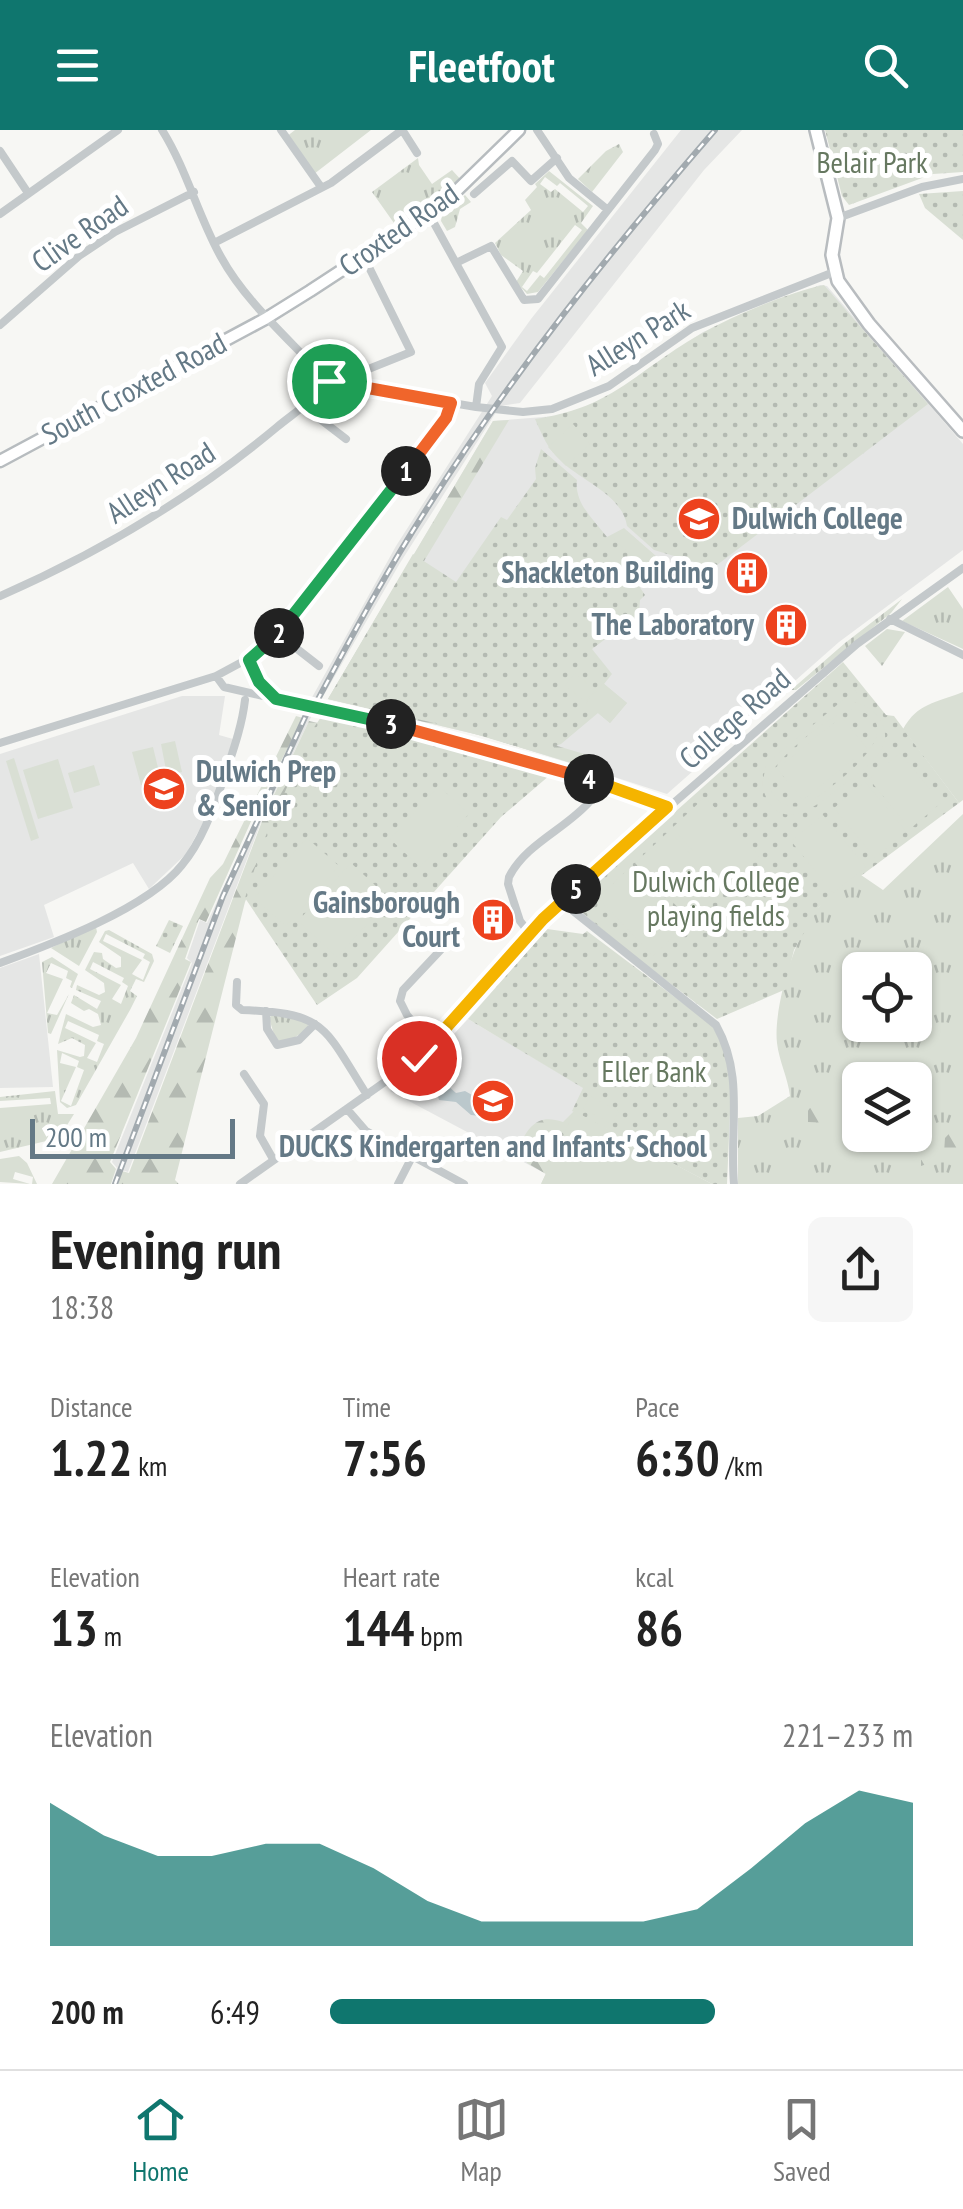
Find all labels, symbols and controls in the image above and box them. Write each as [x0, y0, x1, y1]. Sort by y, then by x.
text: Fleetfoot [408, 36, 555, 94]
icon: menu [50, 38, 105, 93]
icon: search [858, 38, 913, 93]
park label: Belair Park [816, 142, 928, 181]
street label: Croxted Road [331, 173, 466, 284]
street label: Clive Road [23, 186, 135, 280]
street label: Alleyn Park [578, 289, 697, 384]
street label: South Croxted Road [34, 323, 232, 453]
pin [287, 339, 372, 424]
icon: arrive [302, 354, 357, 409]
street label: Alleyn Road [98, 432, 222, 531]
pin: 1 [381, 446, 431, 496]
text: 1 [399, 452, 413, 489]
school or university icon: Dulwich College [676, 496, 722, 542]
place label: Dulwich College [732, 498, 903, 537]
building icon: Shackleton Building [724, 550, 770, 596]
place label: Shackleton Building [501, 552, 714, 591]
building icon: The Laboratory [763, 602, 809, 648]
place label: The Laboratory [592, 604, 755, 643]
pin: 2 [254, 608, 304, 658]
text: 2 [272, 614, 286, 651]
street label: College Road [670, 659, 798, 777]
pin: 3 [366, 699, 416, 749]
text: 3 [384, 705, 398, 742]
place label: Dulwich Prep & Senior [196, 751, 336, 824]
pin: 4 [564, 754, 614, 804]
text: 4 [582, 760, 596, 797]
school or university icon: Dulwich Prep & Senior [141, 766, 187, 812]
park label: Dulwich College playing fields [632, 861, 800, 934]
pin: 5 [551, 864, 601, 914]
text: 5 [569, 870, 583, 907]
place label: Gainsborough Court [313, 882, 460, 955]
building icon: Gainsborough Court [470, 897, 516, 943]
map controls [842, 952, 932, 1152]
button: locate [842, 952, 932, 1042]
pin [377, 1016, 462, 1101]
icon: check [392, 1031, 447, 1086]
park label: Eller Bank [602, 1051, 707, 1090]
button: layers [842, 1062, 932, 1152]
school or university icon: DUCKS Kindergarten and Infants' School [470, 1078, 516, 1124]
scale bar [30, 1114, 235, 1158]
text: 200 m [45, 1118, 107, 1155]
place label: DUCKS Kindergarten and Infants' School [279, 1126, 708, 1165]
text: Evening run [50, 1213, 282, 1284]
button: share [808, 1217, 913, 1322]
text: 18:38 [50, 1286, 114, 1328]
text: Distance [50, 1388, 133, 1425]
text: Time [343, 1388, 391, 1425]
text: Pace [635, 1388, 679, 1425]
text: 1.22 [50, 1425, 132, 1490]
text: 7:56 [343, 1425, 427, 1490]
text: 6:30 [635, 1425, 720, 1490]
text: km [132, 1447, 167, 1484]
text: /km [720, 1447, 763, 1484]
text: Elevation [50, 1558, 140, 1595]
text: Heart rate [343, 1558, 440, 1595]
text: kcal [635, 1558, 674, 1595]
text: 13 [50, 1595, 98, 1660]
text: 144 [343, 1595, 414, 1660]
text: 86 [635, 1595, 683, 1660]
text: m [98, 1617, 122, 1654]
text: bpm [414, 1617, 463, 1654]
text: Elevation [50, 1714, 153, 1756]
text: 221–233 m [782, 1714, 913, 1756]
text: 200 m [50, 1991, 124, 2033]
text: 6:49 [210, 1991, 260, 2033]
tab: Home [132, 2092, 189, 2189]
tab: Map [454, 2092, 509, 2189]
tab: Saved [773, 2092, 831, 2189]

